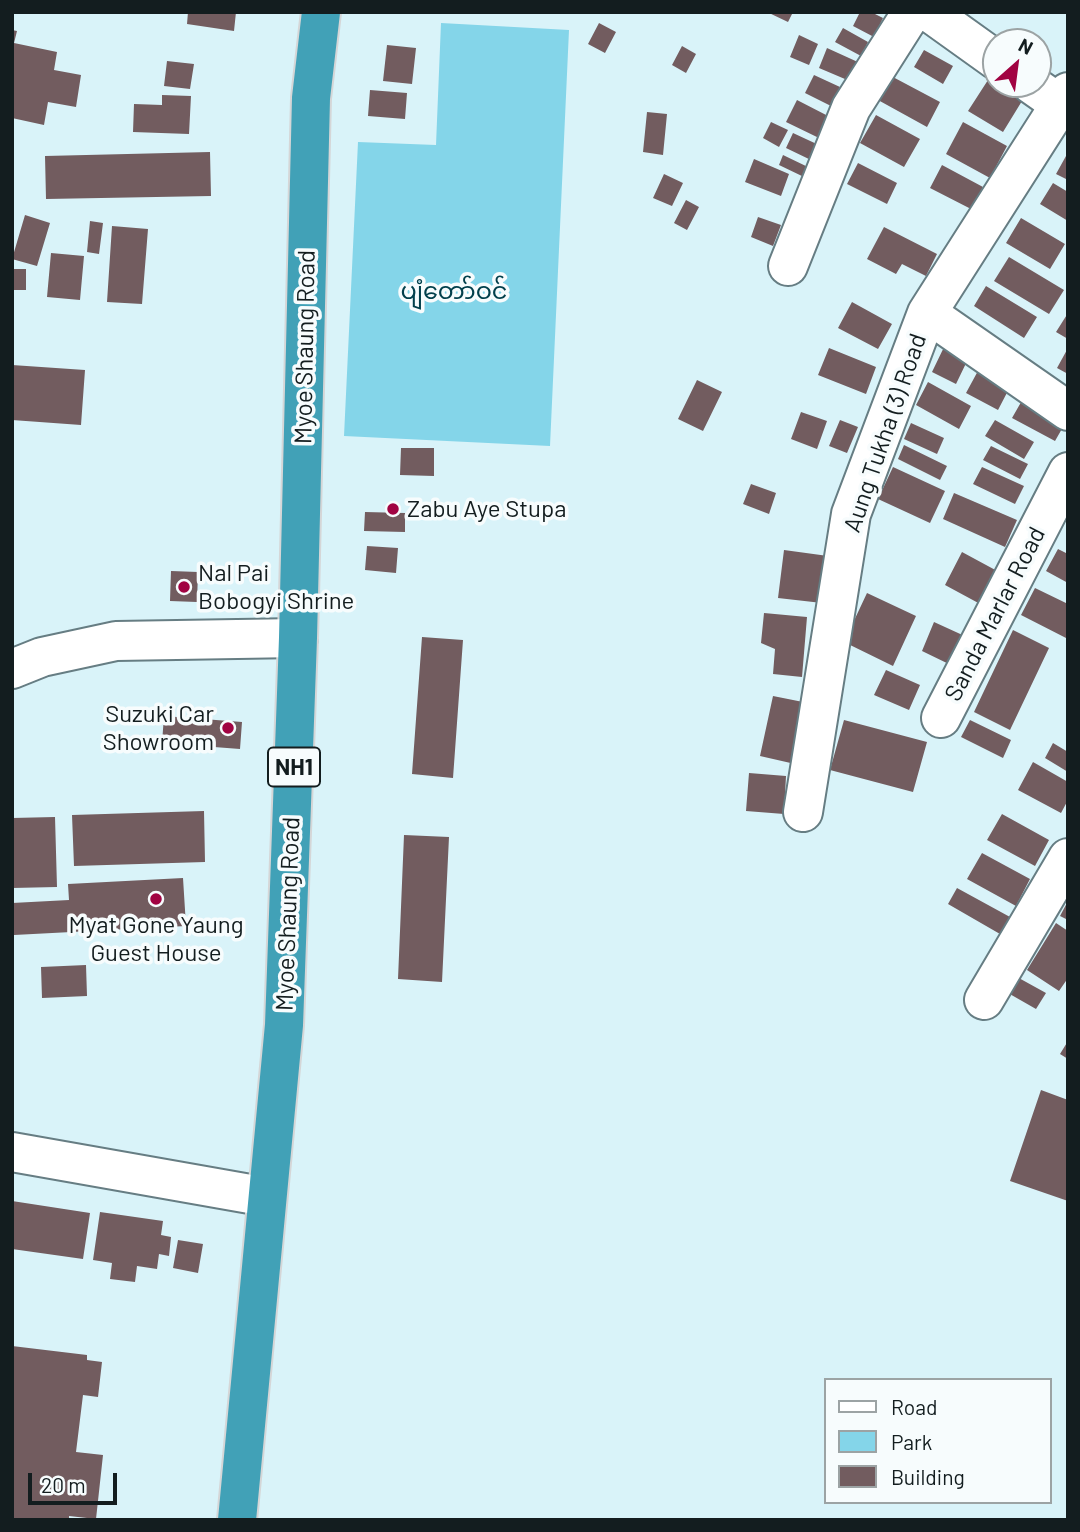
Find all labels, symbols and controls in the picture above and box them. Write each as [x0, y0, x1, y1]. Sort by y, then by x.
north arrow [982, 28, 1052, 98]
text: N [1015, 33, 1037, 59]
street label: Myoe Shaung Road [289, 250, 321, 444]
park label: ပျံတော်ဝင် [401, 277, 507, 305]
street label: Aung Tukha (3) Road [837, 330, 933, 536]
place label: Zabu Aye Stupa [407, 495, 566, 523]
marker: Zabu Aye Stupa [385, 501, 401, 517]
street label: Sanda Marlar Road [939, 522, 1051, 706]
place label: Nal Pai Bobogyi Shrine [198, 559, 354, 615]
marker: Nal Pai Bobogyi Shrine [176, 579, 192, 595]
place label: Suzuki Car Showroom [103, 700, 214, 756]
marker: Suzuki Car Showroom [220, 720, 236, 736]
road number: NH1 [268, 748, 320, 786]
street label: Myoe Shaung Road [270, 816, 306, 1012]
marker: Myat Gone Yaung Guest House [148, 891, 164, 907]
place label: Myat Gone Yaung Guest House [68, 911, 244, 967]
legend [824, 1378, 1052, 1504]
text: Road [891, 1394, 937, 1419]
text: Park [891, 1429, 932, 1454]
scale bar [32, 1458, 121, 1502]
text: Building [891, 1464, 965, 1489]
text: 20 m [41, 1472, 86, 1497]

